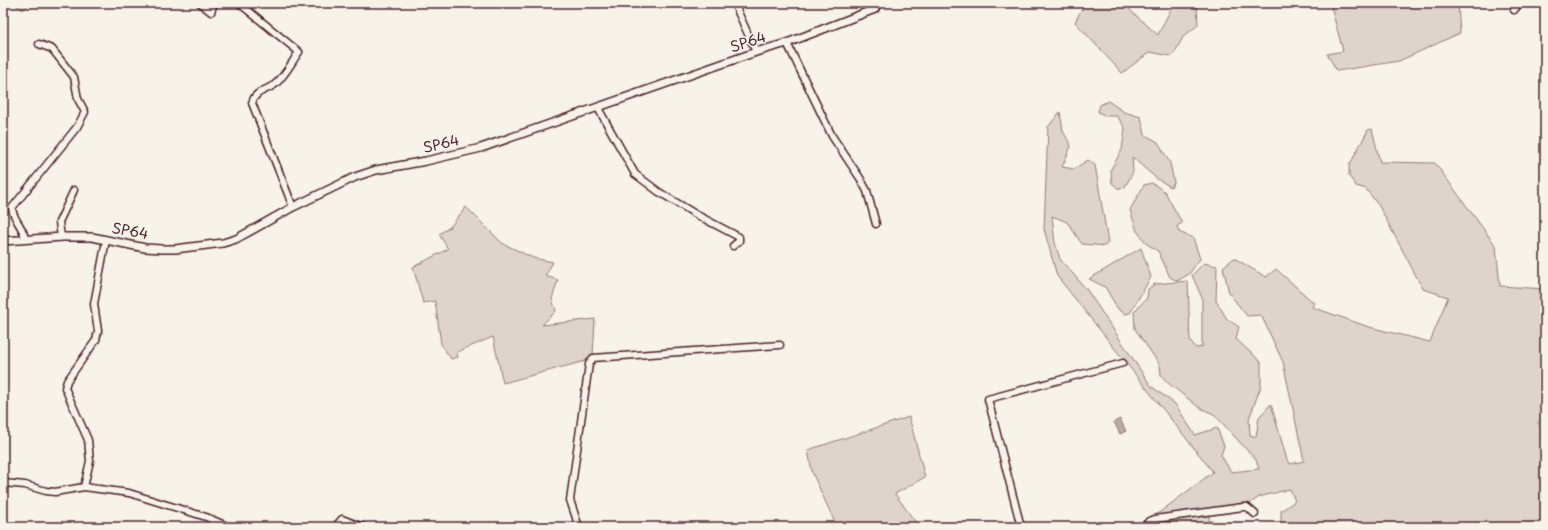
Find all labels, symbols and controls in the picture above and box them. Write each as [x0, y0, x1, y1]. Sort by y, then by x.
street label: SP64 [727, 26, 769, 57]
street label: SP64 [421, 129, 461, 158]
street label: SP64 [110, 217, 150, 244]

